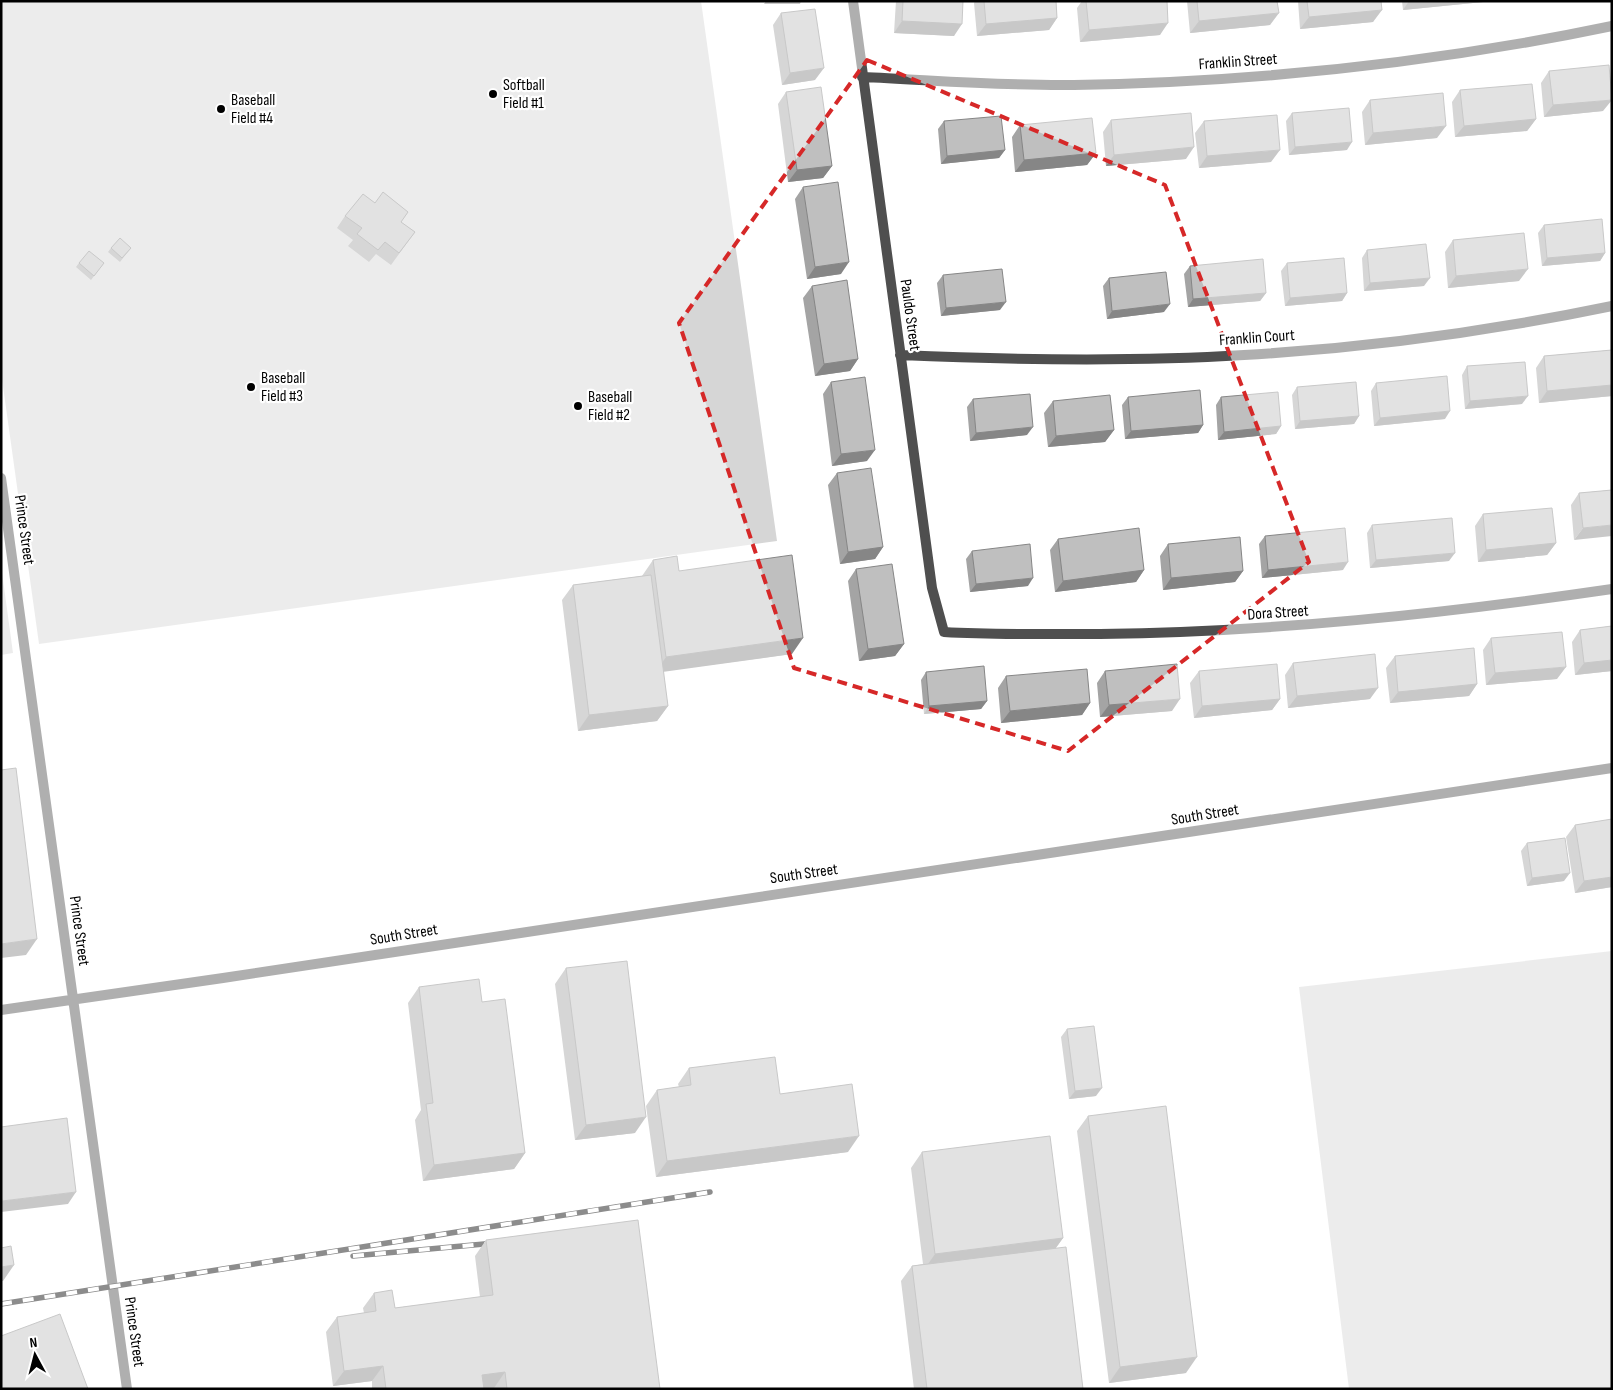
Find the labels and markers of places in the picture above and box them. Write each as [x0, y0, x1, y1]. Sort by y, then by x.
place label: Softball Field #1 [503, 76, 545, 113]
marker: Softball Field #1 [487, 88, 499, 100]
place label: Baseball Field #4 [231, 91, 275, 128]
marker: Baseball Field #4 [215, 103, 227, 115]
place label: Baseball Field #3 [261, 369, 305, 406]
marker: Baseball Field #3 [245, 381, 257, 393]
place label: Baseball Field #2 [588, 388, 632, 425]
marker: Baseball Field #2 [572, 400, 584, 412]

